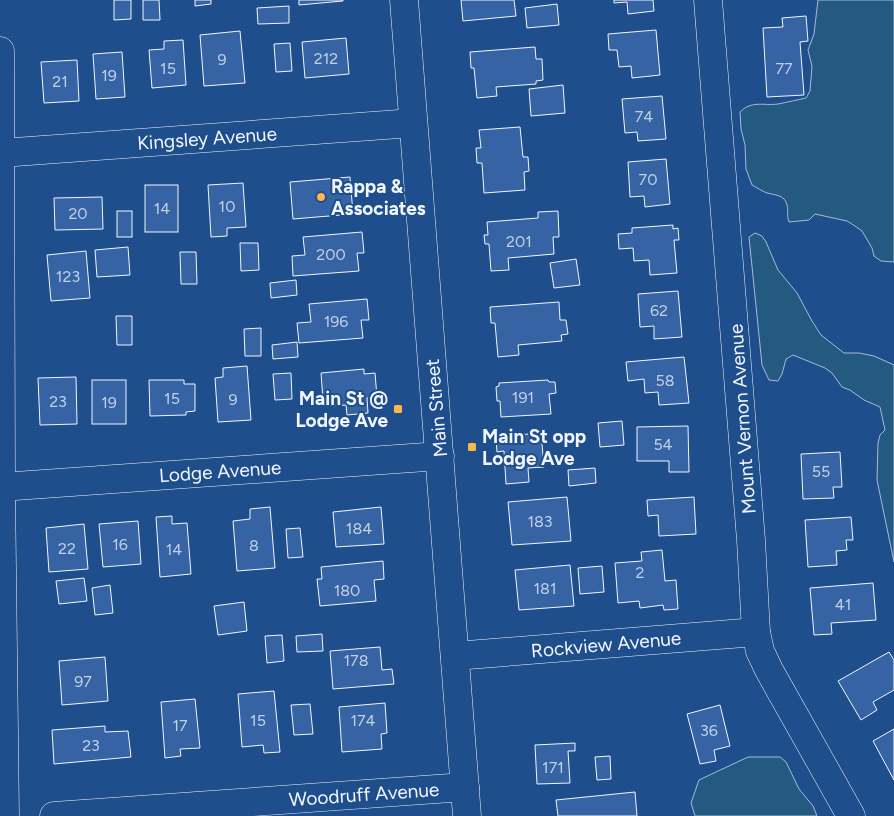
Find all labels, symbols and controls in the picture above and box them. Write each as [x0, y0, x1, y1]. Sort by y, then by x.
house number: 212 [314, 49, 338, 68]
house number: 9 [217, 50, 227, 69]
house number: 15 [160, 59, 176, 78]
house number: 77 [775, 59, 793, 78]
house number: 19 [101, 66, 117, 85]
house number: 21 [52, 72, 68, 91]
house number: 74 [635, 107, 653, 126]
street label: Kingsley Avenue [136, 122, 278, 155]
house number: 70 [639, 170, 657, 189]
place label: Rappa & Associates [331, 175, 426, 220]
marker: Rappa & Associates [315, 191, 327, 203]
house number: 10 [219, 197, 235, 216]
house number: 14 [154, 199, 170, 218]
house number: 20 [68, 204, 88, 223]
house number: 201 [506, 232, 532, 251]
house number: 200 [316, 245, 346, 264]
house number: 123 [56, 267, 80, 286]
house number: 62 [650, 301, 668, 320]
house number: 196 [324, 312, 348, 331]
street label: Mount Vernon Avenue [724, 323, 761, 515]
street label: Main Street [421, 358, 452, 458]
house number: 58 [655, 371, 675, 390]
place label: Main St @ Lodge Ave [295, 387, 388, 432]
house number: 191 [512, 388, 534, 407]
house number: 15 [164, 389, 180, 408]
house number: 9 [228, 390, 238, 409]
house number: 23 [49, 392, 67, 411]
house number: 19 [101, 393, 117, 412]
marker: Main St @ Lodge Ave [392, 403, 404, 415]
place label: Main St opp Lodge Ave [482, 425, 586, 470]
house number: 54 [653, 435, 673, 454]
marker: Main St opp Lodge Ave [466, 441, 478, 453]
street label: Lodge Avenue [158, 456, 282, 487]
house number: 55 [812, 462, 830, 481]
house number: 183 [527, 512, 553, 531]
house number: 184 [346, 519, 372, 538]
house number: 16 [112, 535, 128, 554]
house number: 8 [249, 536, 259, 555]
house number: 22 [58, 539, 76, 558]
house number: 14 [166, 540, 182, 559]
house number: 2 [636, 563, 644, 582]
house number: 181 [533, 579, 557, 598]
house number: 180 [334, 581, 360, 600]
house number: 41 [835, 595, 851, 614]
street label: Rockview Avenue [530, 626, 682, 663]
house number: 178 [343, 651, 369, 670]
house number: 97 [74, 672, 92, 691]
house number: 15 [250, 711, 266, 730]
house number: 174 [350, 711, 376, 730]
house number: 17 [172, 716, 188, 735]
house number: 36 [700, 721, 718, 740]
house number: 23 [82, 736, 100, 755]
house number: 171 [542, 758, 564, 777]
street label: Woodruff Avenue [288, 778, 440, 811]

